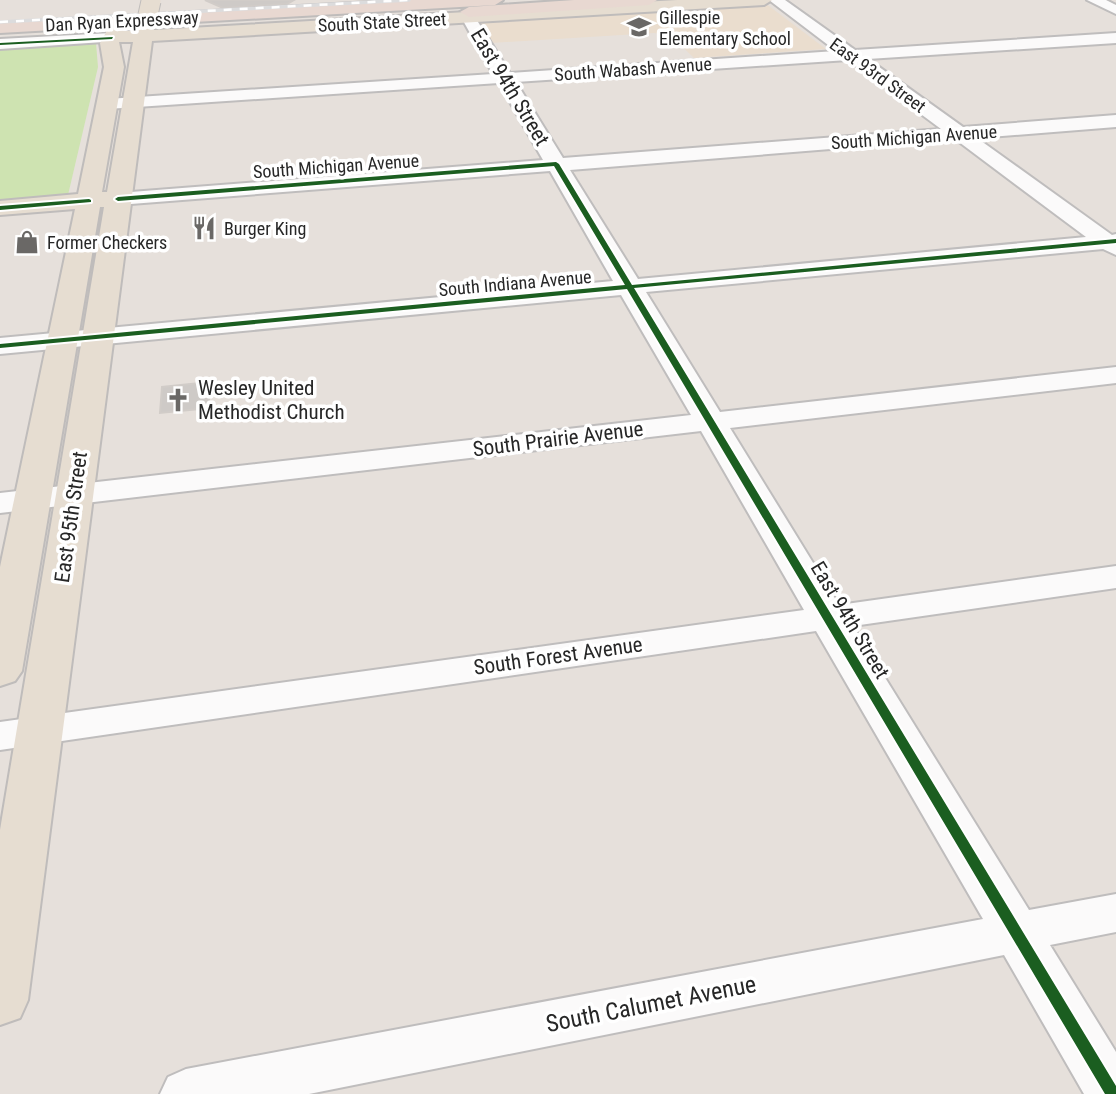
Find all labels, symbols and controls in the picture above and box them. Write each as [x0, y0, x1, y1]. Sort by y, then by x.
street label: Dan Ryan Expressway [45, 6, 200, 36]
place label: Gillespie Elementary School [659, 7, 791, 49]
street label: South State Street [317, 8, 447, 36]
school or university icon: Gillespie Elementary School [625, 13, 653, 41]
street label: East 94th Street [466, 24, 554, 150]
street label: East 93rd Street [826, 33, 930, 117]
street label: South Wabash Avenue [554, 53, 712, 85]
street label: South Michigan Avenue [830, 121, 998, 153]
street label: South Michigan Avenue [252, 150, 420, 182]
restaurant icon: Burger King [190, 214, 218, 242]
place label: Burger King [224, 218, 306, 239]
shop icon: Former Checkers [13, 228, 41, 256]
place label: Former Checkers [47, 232, 167, 253]
street label: South Indiana Avenue [438, 266, 592, 300]
place label: Wesley United Methodist Church [198, 376, 345, 424]
church icon: Wesley United Methodist Church [164, 386, 192, 414]
street label: South Prairie Avenue [471, 417, 645, 461]
street label: East 95th Street [50, 450, 92, 584]
street label: East 94th Street [806, 557, 894, 683]
street label: South Forest Avenue [472, 632, 644, 680]
street label: South Calumet Avenue [544, 970, 758, 1038]

